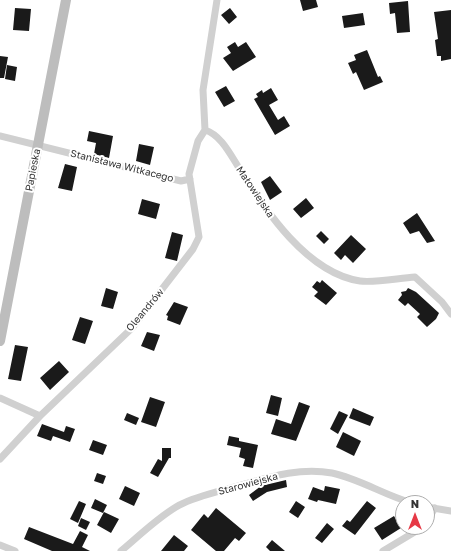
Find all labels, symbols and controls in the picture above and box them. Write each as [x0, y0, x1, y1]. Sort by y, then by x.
street label: Stanisława Witkacego [69, 147, 175, 185]
street label: Papieska [23, 148, 43, 192]
street label: Małowiejska [233, 164, 277, 220]
street label: Oleandrów [124, 286, 166, 334]
street label: Starowiejska [217, 470, 279, 498]
north arrow [395, 495, 435, 535]
text: N [411, 497, 419, 510]

